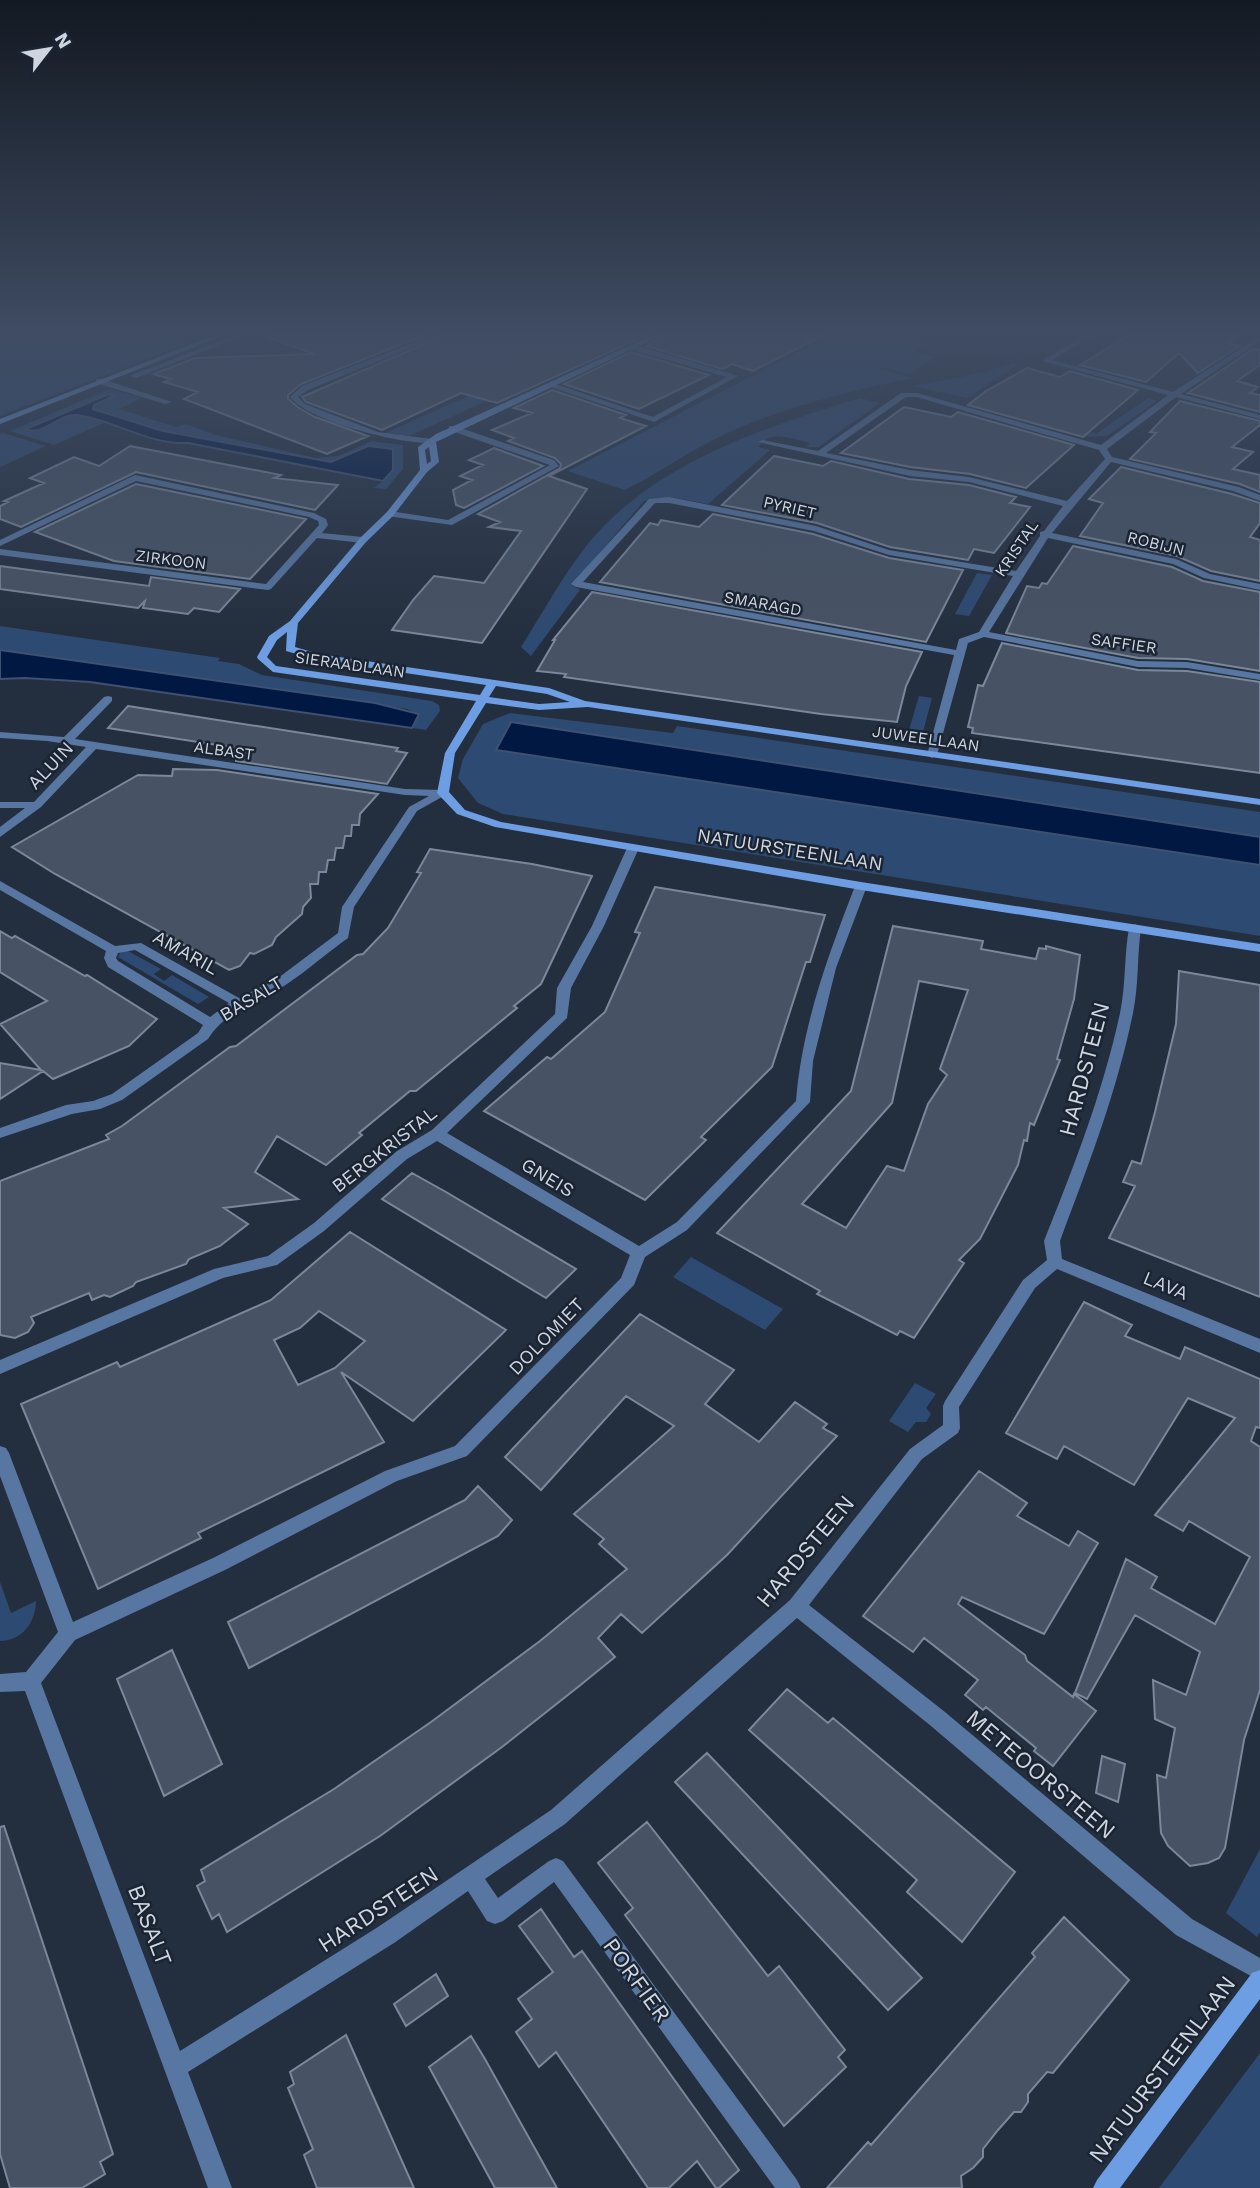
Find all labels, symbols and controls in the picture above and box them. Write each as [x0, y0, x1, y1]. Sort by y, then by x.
north arrow [14, 14, 84, 84]
text: N [50, 29, 77, 52]
street label: PYRIET [762, 492, 818, 523]
street label: KRISTAL [991, 516, 1042, 580]
street label: ROBIJN [1125, 527, 1187, 560]
street label: ZIRKOON [134, 546, 207, 573]
street label: SMARAGD [723, 587, 803, 620]
street label: SAFFIER [1090, 630, 1158, 657]
street label: SIERAADLAAN [294, 647, 406, 682]
street label: JUWEELLAAN [871, 722, 981, 755]
street label: ALUIN [23, 737, 78, 794]
street label: ALBAST [193, 737, 255, 764]
street label: NATUURSTEENLAAN [696, 823, 884, 876]
street label: AMARIL [149, 925, 222, 980]
street label: BASALT [216, 971, 287, 1026]
street label: HARDSTEEN [1054, 999, 1115, 1139]
street label: BERGKRISTAL [327, 1101, 441, 1197]
street label: GNEIS [517, 1153, 578, 1202]
street label: LAVA [1140, 1266, 1192, 1305]
street label: DOLOMIET [504, 1293, 589, 1380]
street label: HARDSTEEN [751, 1490, 860, 1613]
street label: METEOORSTEEN [961, 1704, 1121, 1845]
street label: HARDSTEEN [313, 1860, 444, 1958]
street label: BASALT [122, 1881, 177, 1969]
street label: PORFIER [597, 1933, 676, 2028]
street label: NATUURSTEENLAAN [1083, 1971, 1241, 2168]

